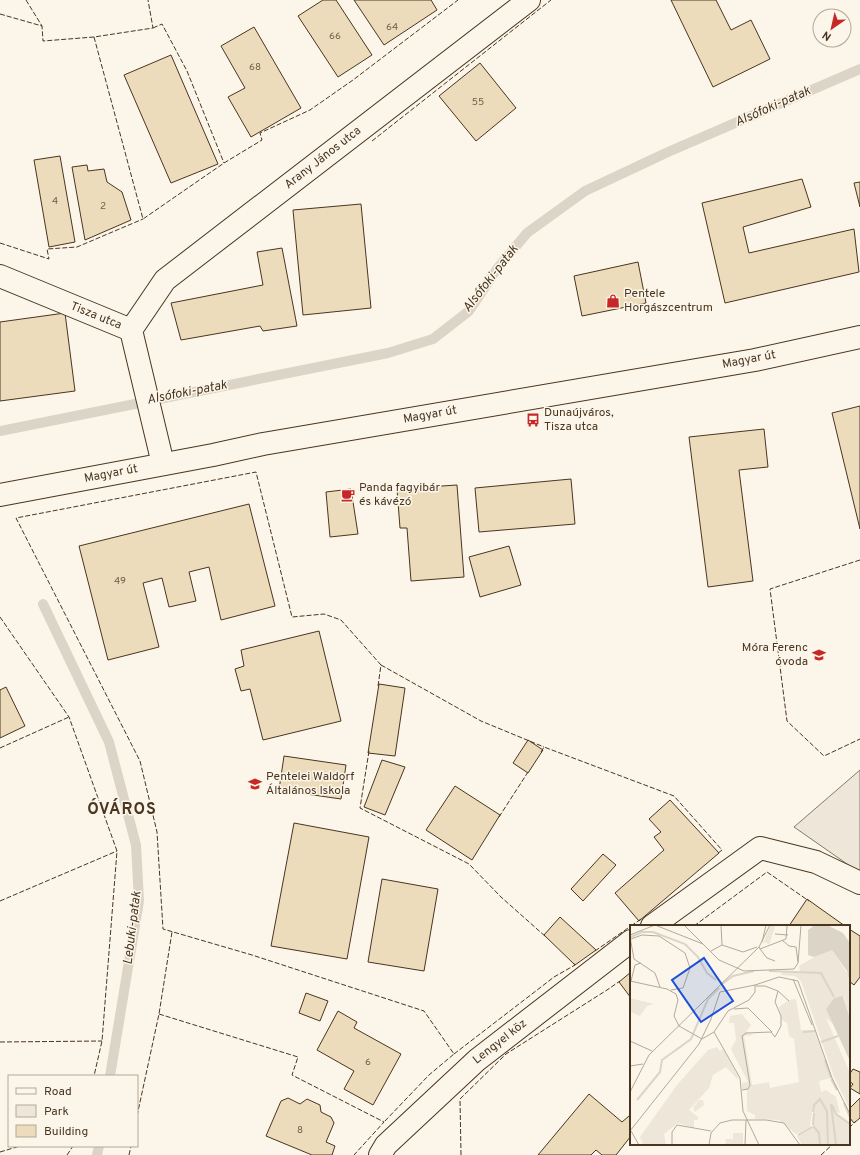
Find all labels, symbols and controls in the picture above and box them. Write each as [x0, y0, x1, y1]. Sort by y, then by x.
north arrow [812, 8, 852, 48]
house number: 64 [386, 21, 398, 34]
text: N [820, 27, 834, 43]
house number: 66 [329, 30, 341, 43]
house number: 68 [249, 61, 261, 74]
water label: Alsófoki-patak [733, 83, 814, 131]
house number: 55 [472, 96, 484, 109]
street label: Arany János utca [281, 123, 365, 193]
house number: 4 [52, 195, 58, 208]
house number: 2 [100, 200, 106, 213]
water label: Alsófoki-patak [460, 242, 523, 316]
place label: Pentele Horgászcentrum [624, 286, 713, 316]
shop icon: Pentele Horgászcentrum [605, 293, 621, 309]
street label: Tisza utca [68, 298, 124, 334]
street label: Magyar út [721, 347, 777, 373]
water label: Alsófoki-patak [146, 377, 229, 409]
street label: Magyar út [402, 402, 458, 428]
place label: Dunaújváros, Tisza utca [544, 405, 614, 435]
bus stop icon: Dunaújváros, Tisza utca [525, 412, 541, 428]
street label: Magyar út [83, 461, 139, 487]
place label: Panda fagyibár és kávézó [359, 480, 440, 510]
cafe icon: Panda fagyibár és kávézó [340, 487, 356, 503]
house number: 49 [114, 575, 126, 588]
place label: Móra Ferenc óvoda [742, 640, 808, 670]
school or university icon: Móra Ferenc óvoda [811, 647, 827, 663]
place label: Pentelei Waldorf Általános Iskola [266, 769, 354, 799]
school or university icon: Pentelei Waldorf Általános Iskola [247, 776, 263, 792]
district label: ÓVÁROS [87, 798, 157, 820]
water label: Lebuki-patak [121, 890, 145, 966]
inset map [630, 925, 850, 1145]
street label: Lengyel köz [470, 1016, 530, 1068]
house number: 6 [365, 1056, 371, 1069]
legend [8, 1075, 138, 1147]
text: Road [44, 1084, 72, 1100]
text: Park [44, 1104, 69, 1120]
text: Building [44, 1124, 88, 1140]
house number: 8 [297, 1124, 303, 1137]

